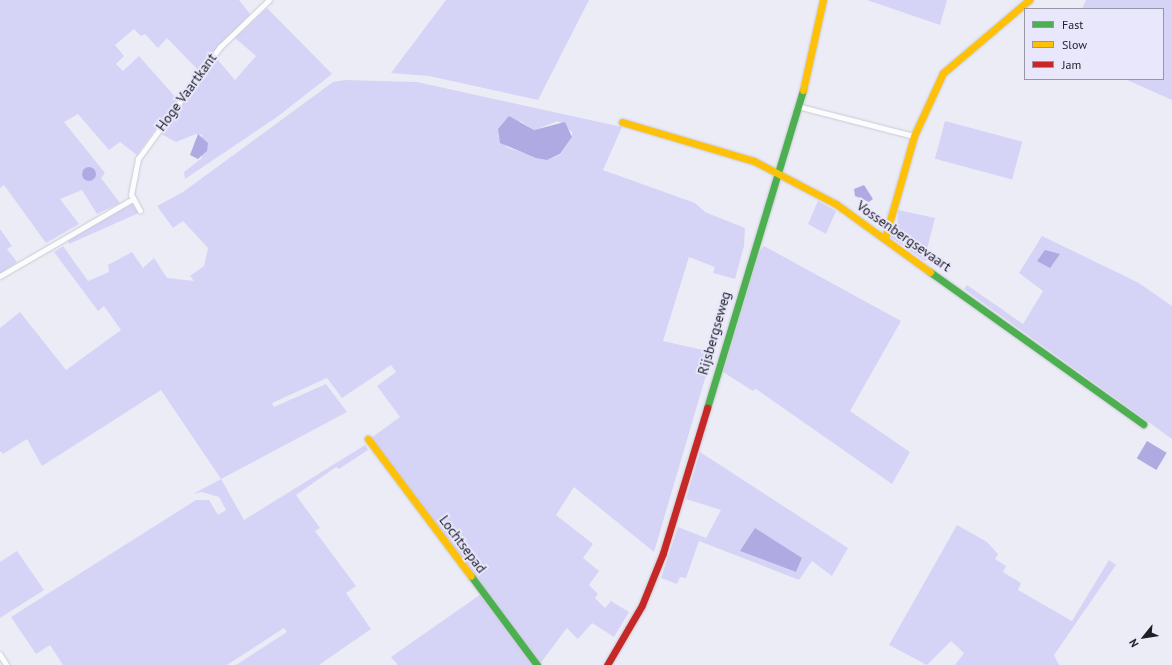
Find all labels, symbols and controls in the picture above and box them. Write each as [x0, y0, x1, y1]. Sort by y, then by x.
legend [1024, 8, 1164, 80]
text: Fast [1062, 17, 1083, 32]
text: Slow [1062, 37, 1087, 52]
street label: Hoge Vaartkant [152, 50, 220, 134]
text: Jam [1062, 57, 1081, 72]
street label: Vossenbergsevaart [854, 197, 954, 275]
street label: Rijsbergseweg [694, 289, 734, 377]
street label: Lochtsepad [436, 512, 490, 576]
north arrow [1124, 617, 1164, 657]
text: N [1126, 636, 1141, 650]

